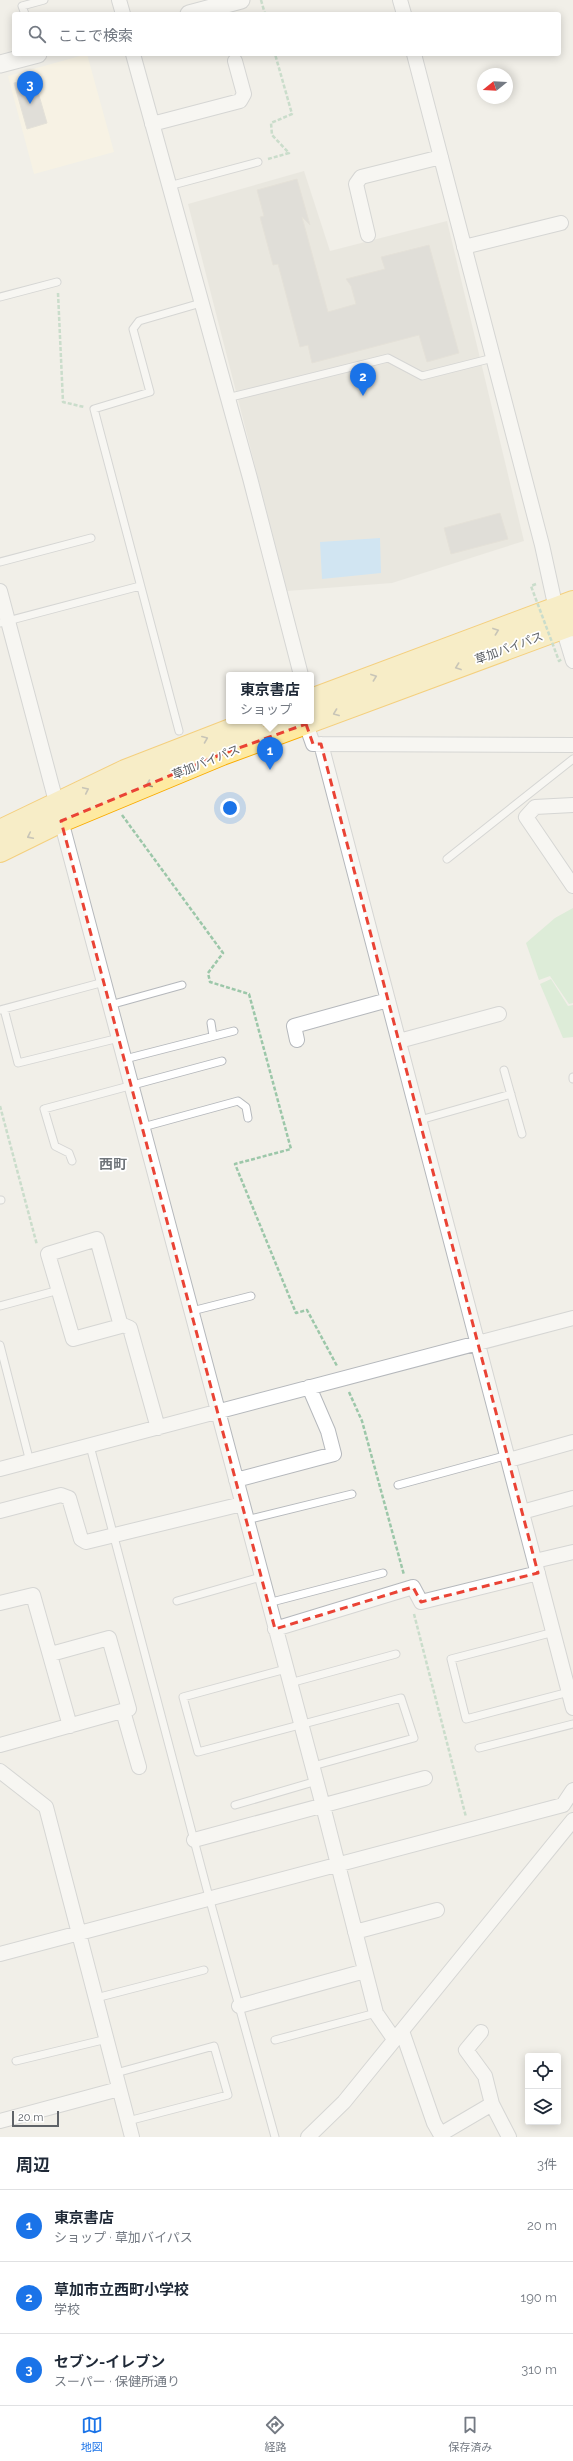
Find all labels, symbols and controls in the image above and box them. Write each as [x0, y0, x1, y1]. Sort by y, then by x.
search box [12, 12, 561, 56]
icon: search [26, 23, 48, 45]
text: ここで検索 [58, 27, 133, 45]
north arrow [477, 68, 513, 104]
pin: 3 [17, 71, 43, 104]
pin: 2 [350, 363, 376, 396]
one-way arrow [492, 628, 499, 636]
street label: 草加バイパス [473, 629, 545, 667]
one-way arrow [454, 662, 461, 671]
popup [226, 672, 314, 724]
one-way arrow [370, 673, 377, 681]
text: 東京書店 [240, 681, 300, 699]
text: ショップ [240, 702, 292, 717]
one-way arrow [332, 708, 339, 716]
one-way arrow [202, 736, 209, 744]
pin: 1 [257, 737, 283, 770]
street label: 草加バイパス [170, 742, 242, 782]
one-way arrow [146, 780, 153, 788]
one-way arrow [81, 787, 89, 795]
your location [220, 798, 240, 818]
one-way arrow [27, 831, 34, 839]
district label: 西町 [99, 1156, 127, 1172]
map controls [525, 2053, 561, 2125]
button: locate [525, 2053, 561, 2089]
button: layers [525, 2089, 561, 2125]
scale bar [12, 2109, 59, 2128]
text: 20 m [18, 2111, 43, 2124]
text: 周辺 [16, 2155, 50, 2175]
text: 3件 [537, 2157, 557, 2172]
text: 東京書店 [54, 2209, 114, 2227]
text: 1 [26, 2218, 32, 2233]
text: 20 m [527, 2218, 557, 2233]
text: ショップ · 草加バイパス [54, 2230, 193, 2245]
text: 草加市立西町小学校 [54, 2281, 189, 2299]
text: 2 [25, 2290, 33, 2305]
text: 190 m [521, 2290, 557, 2305]
text: 学校 [54, 2302, 80, 2317]
text: セブン-イレブン [54, 2353, 165, 2371]
text: 3 [25, 2362, 33, 2377]
text: 310 m [521, 2362, 557, 2377]
text: スーパー · 保健所通り [54, 2374, 180, 2389]
tab: 地図 [81, 2414, 103, 2454]
tab: 経路 [264, 2414, 286, 2454]
tab: 保存済み [448, 2414, 492, 2454]

